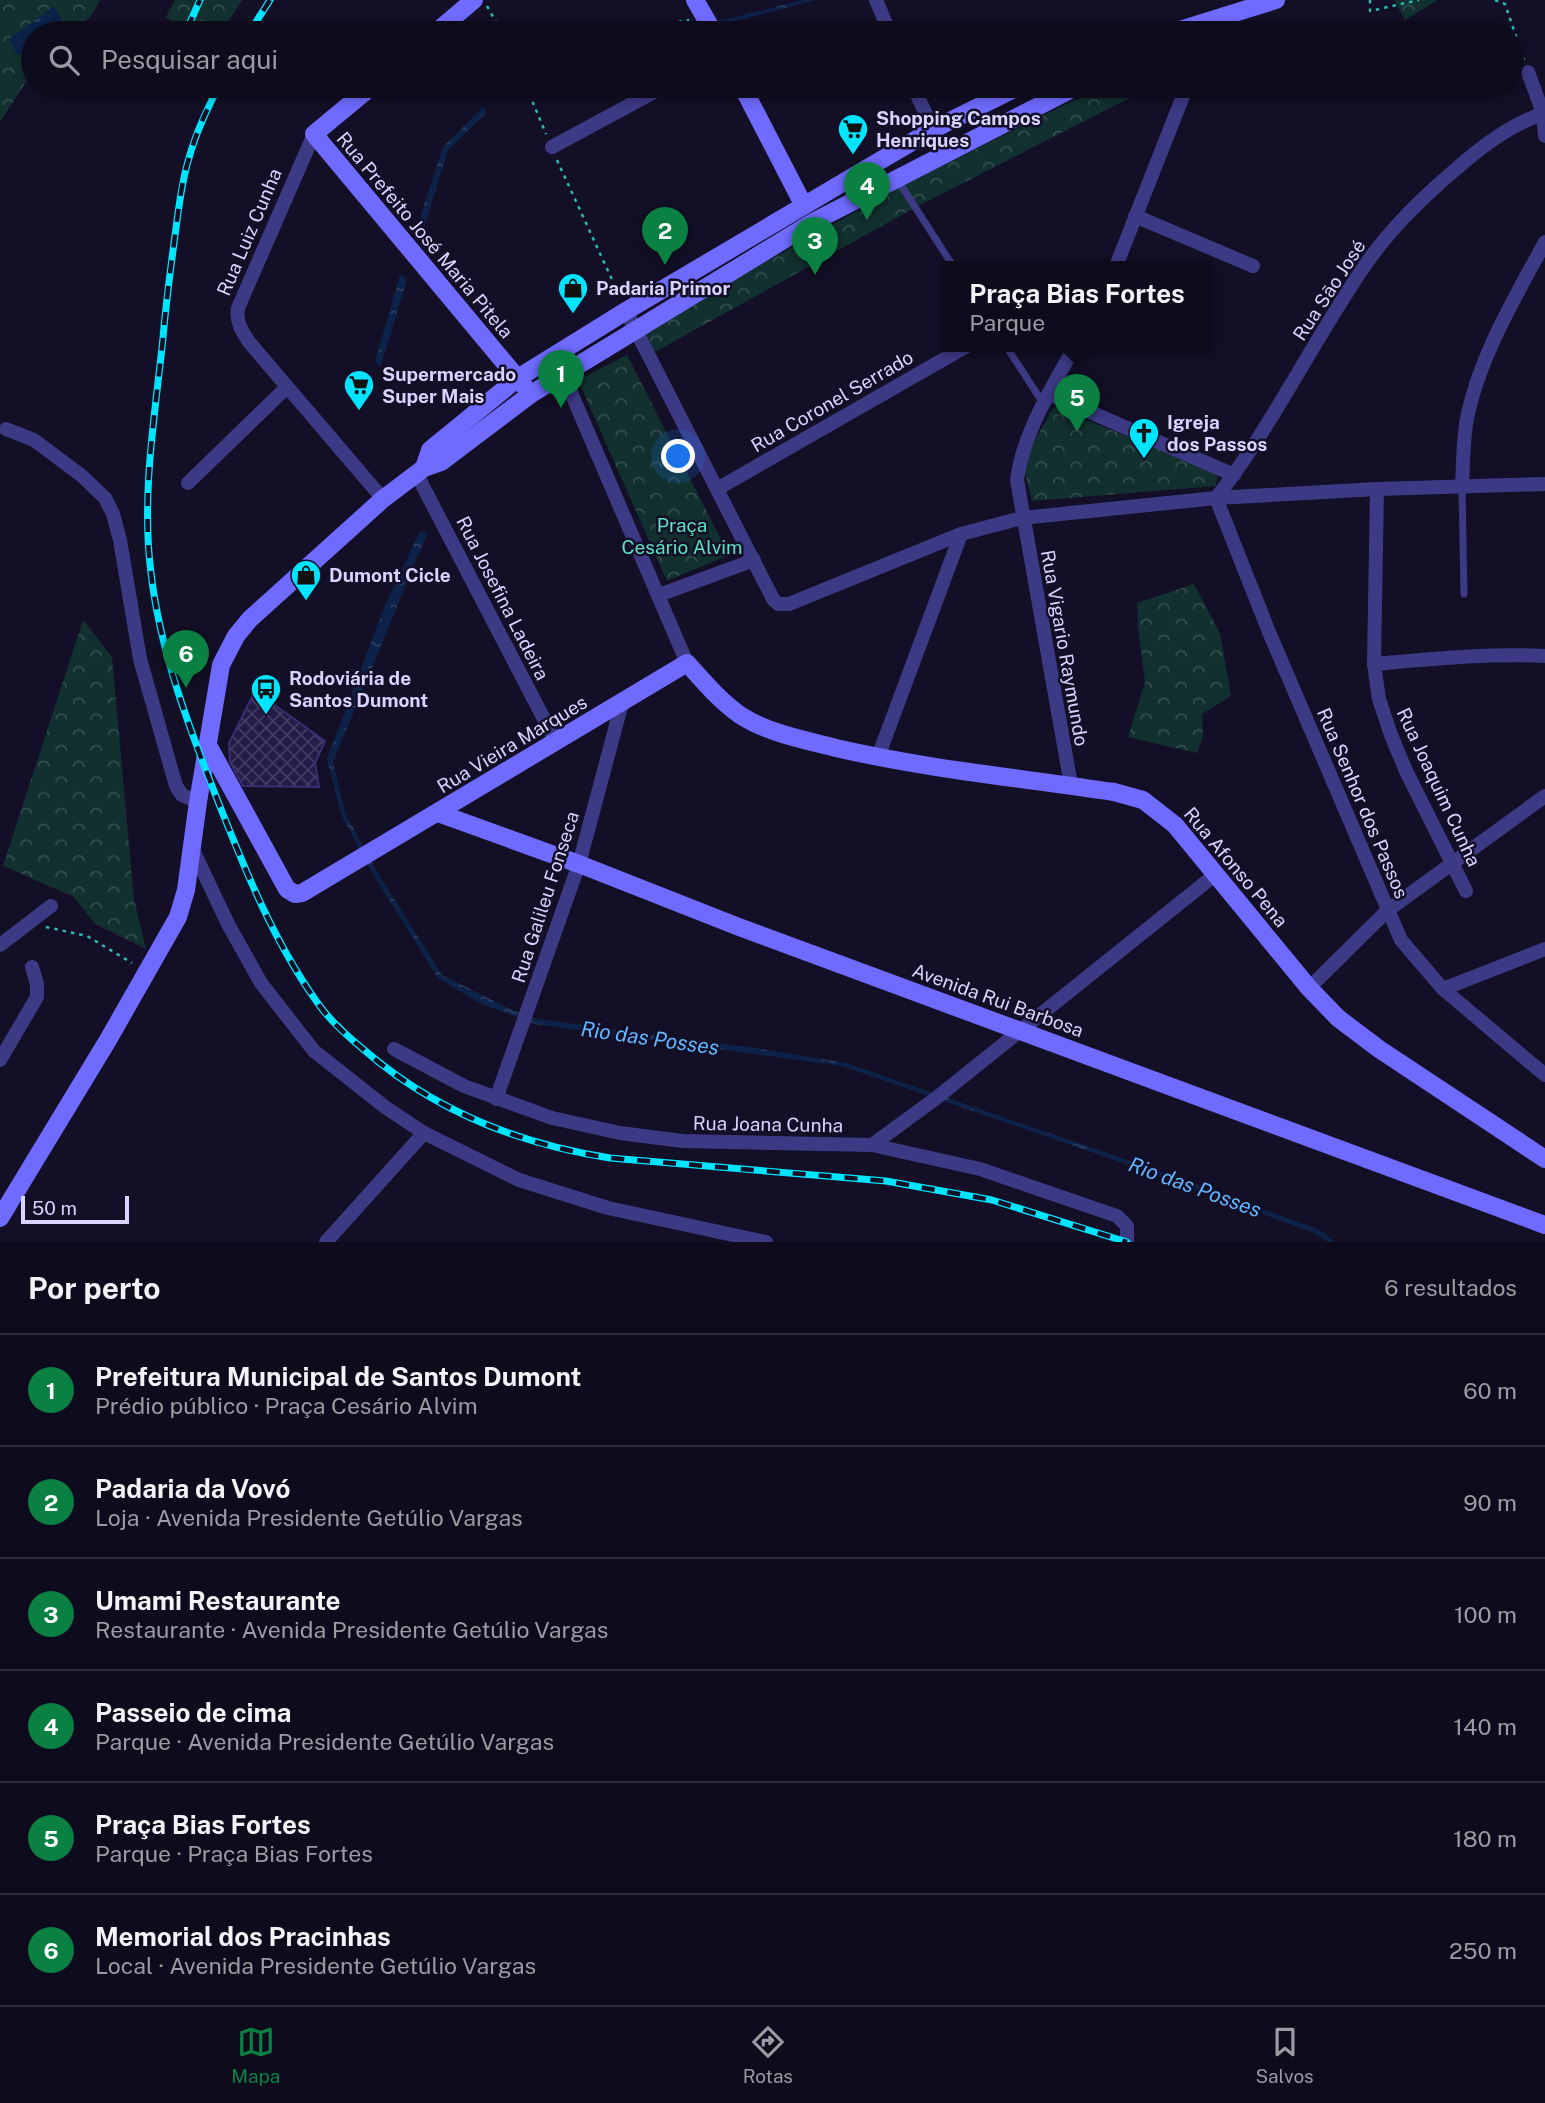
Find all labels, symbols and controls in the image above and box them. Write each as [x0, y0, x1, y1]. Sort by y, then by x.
search box [21, 21, 1524, 98]
icon: search [45, 41, 83, 79]
text: Pesquisar aqui [101, 44, 278, 75]
place label: Shopping Campos Henriques [876, 107, 1041, 151]
supermarket icon: Shopping Campos Henriques [836, 112, 870, 156]
street label: Rua Prefeito José Maria Pitela [332, 128, 518, 342]
pin: 4 [844, 162, 890, 220]
street label: Rua Luiz Cunha [212, 165, 286, 299]
pin: 2 [642, 207, 688, 265]
pin: 3 [792, 217, 838, 275]
street label: Rua São José [1288, 235, 1370, 345]
popup [942, 261, 1212, 352]
shop icon: Padaria Primor [556, 271, 590, 315]
place label: Padaria Primor [596, 277, 730, 299]
text: Praça Bias Fortes [969, 278, 1185, 309]
text: Parque [969, 309, 1045, 336]
street label: Rua Coronel Serrado [747, 346, 917, 456]
pin: 1 [538, 350, 584, 408]
place label: Supermercado Super Mais [382, 363, 516, 407]
supermarket icon: Supermercado Super Mais [342, 368, 376, 412]
pin: 5 [1054, 374, 1100, 432]
place label: Igreja dos Passos [1167, 411, 1267, 455]
church icon: Igreja dos Passos [1127, 416, 1161, 460]
your location [661, 439, 695, 473]
street label: Rua Josefina Ladeira [452, 512, 554, 684]
park label: Praça Cesário Alvim [622, 514, 743, 558]
street label: Rua Vigario Raymundo [1037, 548, 1093, 748]
shop icon: Dumont Cicle [289, 558, 323, 602]
place label: Dumont Cicle [329, 564, 451, 586]
pin: 6 [163, 630, 209, 688]
place label: Rodoviária de Santos Dumont [289, 667, 428, 711]
bus stop icon: Rodoviária de Santos Dumont [249, 672, 283, 716]
street label: Rua Vieira Marques [433, 691, 591, 797]
street label: Rua Senhor dos Passos [1313, 704, 1413, 902]
street label: Rua Joaquim Cunha [1393, 704, 1485, 870]
street label: Rua Afonso Pena [1180, 803, 1292, 931]
street label: Rua Galileu Fonseca [507, 808, 583, 986]
street label: Avenida Rui Barbosa [909, 959, 1087, 1041]
water label: Rio das Posses [579, 1016, 721, 1060]
street label: Rua Joana Cunha [693, 1112, 843, 1136]
water label: Rio das Posses [1125, 1151, 1265, 1223]
scale bar [21, 1193, 130, 1225]
text: 50 m [32, 1197, 77, 1219]
text: Por perto [28, 1270, 160, 1306]
text: 6 resultados [1384, 1274, 1517, 1301]
text: Prefeitura Municipal de Santos Dumont [95, 1361, 581, 1392]
text: 1 [46, 1377, 56, 1404]
text: 60 m [1463, 1377, 1517, 1404]
text: Prédio público · Praça Cesário Alvim [95, 1392, 478, 1419]
text: Padaria da Vovó [95, 1473, 290, 1504]
text: 2 [44, 1489, 58, 1516]
text: 90 m [1463, 1489, 1517, 1516]
text: Loja · Avenida Presidente Getúlio Vargas [95, 1504, 523, 1531]
text: Umami Restaurante [95, 1585, 341, 1616]
text: 3 [43, 1601, 59, 1628]
text: 100 m [1454, 1601, 1517, 1628]
text: Restaurante · Avenida Presidente Getúlio Vargas [95, 1616, 608, 1643]
text: Passeio de cima [95, 1697, 292, 1728]
text: 4 [43, 1713, 59, 1740]
text: 140 m [1454, 1713, 1517, 1740]
text: Parque · Avenida Presidente Getúlio Vargas [95, 1728, 554, 1755]
text: Praça Bias Fortes [95, 1809, 311, 1840]
text: 5 [43, 1825, 59, 1852]
text: 180 m [1453, 1825, 1517, 1852]
text: Parque · Praça Bias Fortes [95, 1840, 373, 1867]
text: Memorial dos Pracinhas [95, 1921, 391, 1952]
text: 6 [43, 1937, 59, 1964]
text: 250 m [1449, 1937, 1517, 1964]
text: Local · Avenida Presidente Getúlio Vargas [95, 1952, 536, 1979]
tab: Mapa [231, 2023, 280, 2087]
tab: Rotas [743, 2023, 793, 2087]
tab: Salvos [1255, 2023, 1314, 2087]

